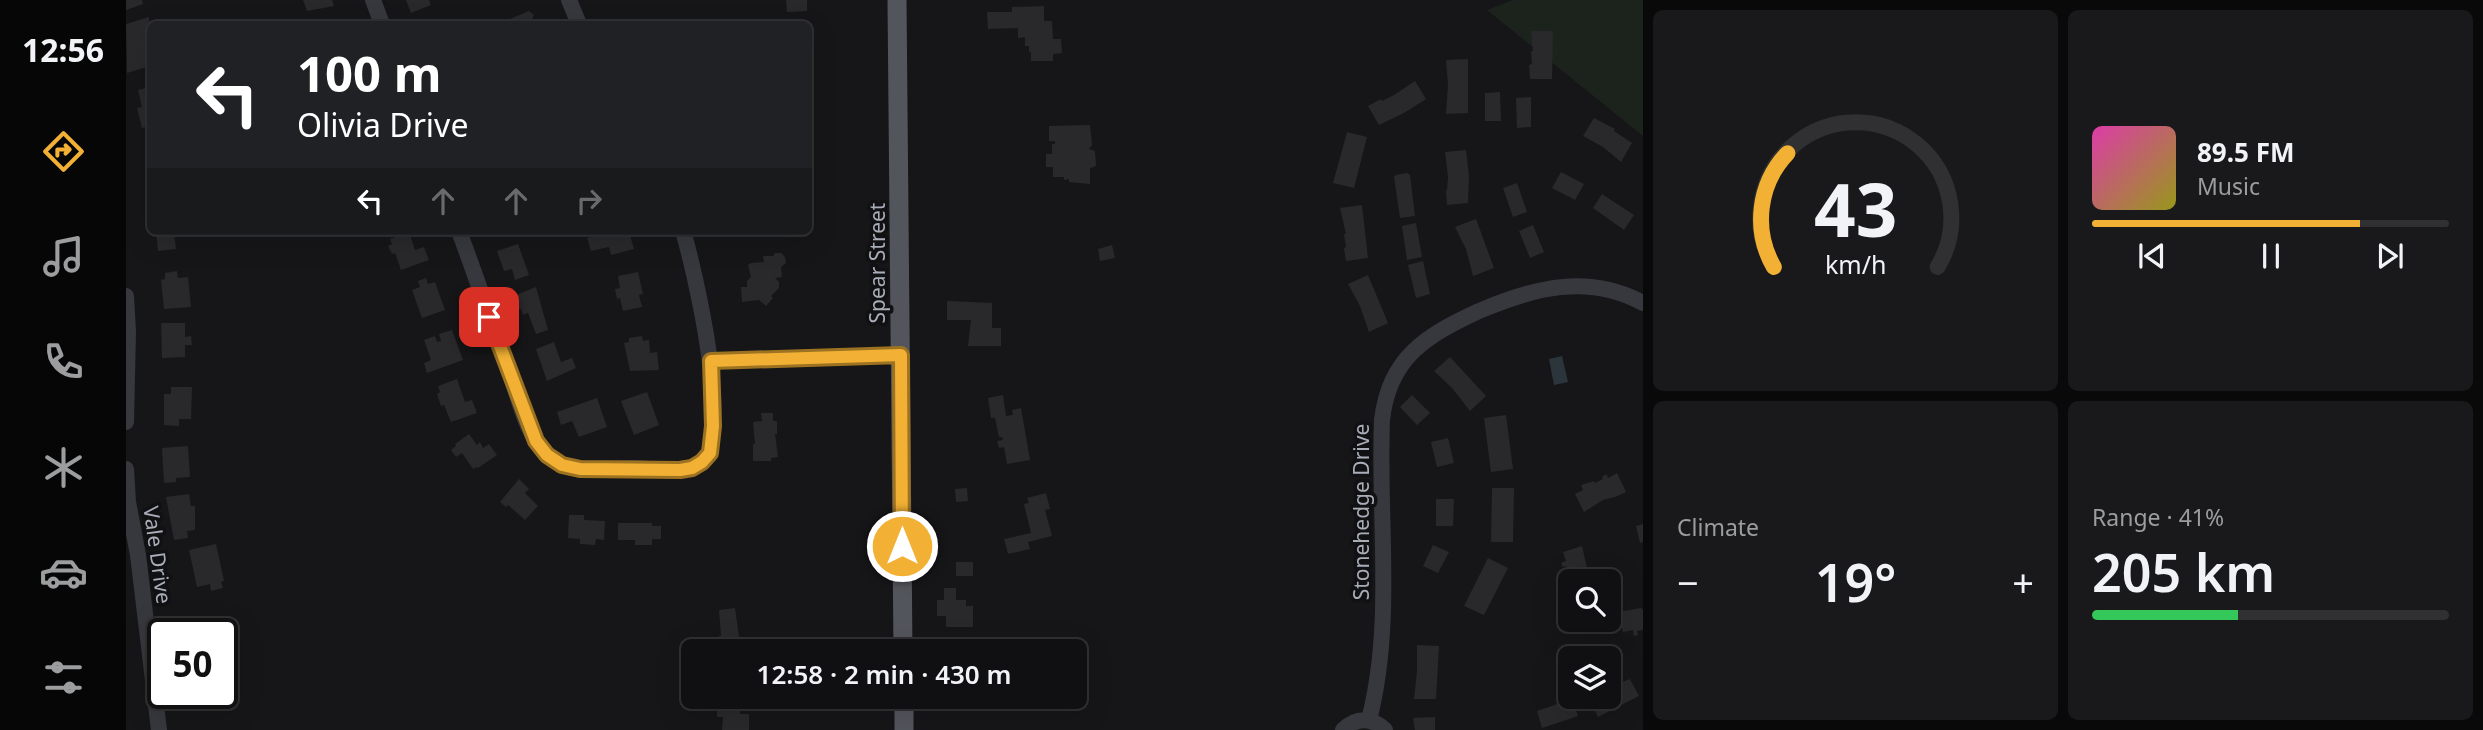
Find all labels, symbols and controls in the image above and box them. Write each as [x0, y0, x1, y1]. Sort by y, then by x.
text: 12:56 [22, 28, 104, 71]
text: 100 m [297, 40, 442, 106]
icon: left [182, 49, 273, 140]
text: Olivia Drive [297, 103, 468, 146]
icon: directions [39, 127, 88, 176]
text: 89.5 FM [2197, 134, 2294, 170]
text: 43 [1814, 159, 1897, 258]
text: Music [2197, 170, 2260, 202]
icon: left [351, 182, 389, 220]
icon: ahead [424, 182, 462, 220]
icon: ahead [497, 182, 535, 220]
icon: right [570, 182, 608, 220]
street label: Spear Street [863, 202, 891, 323]
icon: music [39, 232, 88, 281]
icon: previous [2133, 237, 2171, 275]
icon: pause [2252, 237, 2290, 275]
icon: next [2371, 237, 2409, 275]
text: km/h [1825, 247, 1886, 281]
pin [459, 287, 519, 347]
icon: arrive [470, 298, 508, 336]
icon: phone [39, 337, 88, 386]
street label: Stonehedge Drive [1347, 424, 1375, 600]
icon: climate [39, 443, 88, 492]
text: Range · 41% [2092, 501, 2224, 533]
street label: Vale Drive [137, 504, 179, 606]
position arrow [865, 509, 939, 583]
text: Climate [1677, 511, 1759, 543]
text: 205 km [2092, 536, 2275, 607]
text: 19° [1815, 546, 1896, 617]
icon: car [39, 548, 88, 597]
text: − [1677, 556, 1699, 608]
text: + [2012, 556, 2034, 608]
map controls [1558, 569, 1621, 709]
button: search [1558, 569, 1621, 632]
speed limit sign: 50 [147, 618, 238, 709]
button: layers [1558, 646, 1621, 709]
icon: filters [39, 653, 88, 702]
text: 12:58 · 2 min · 430 m [757, 656, 1011, 692]

